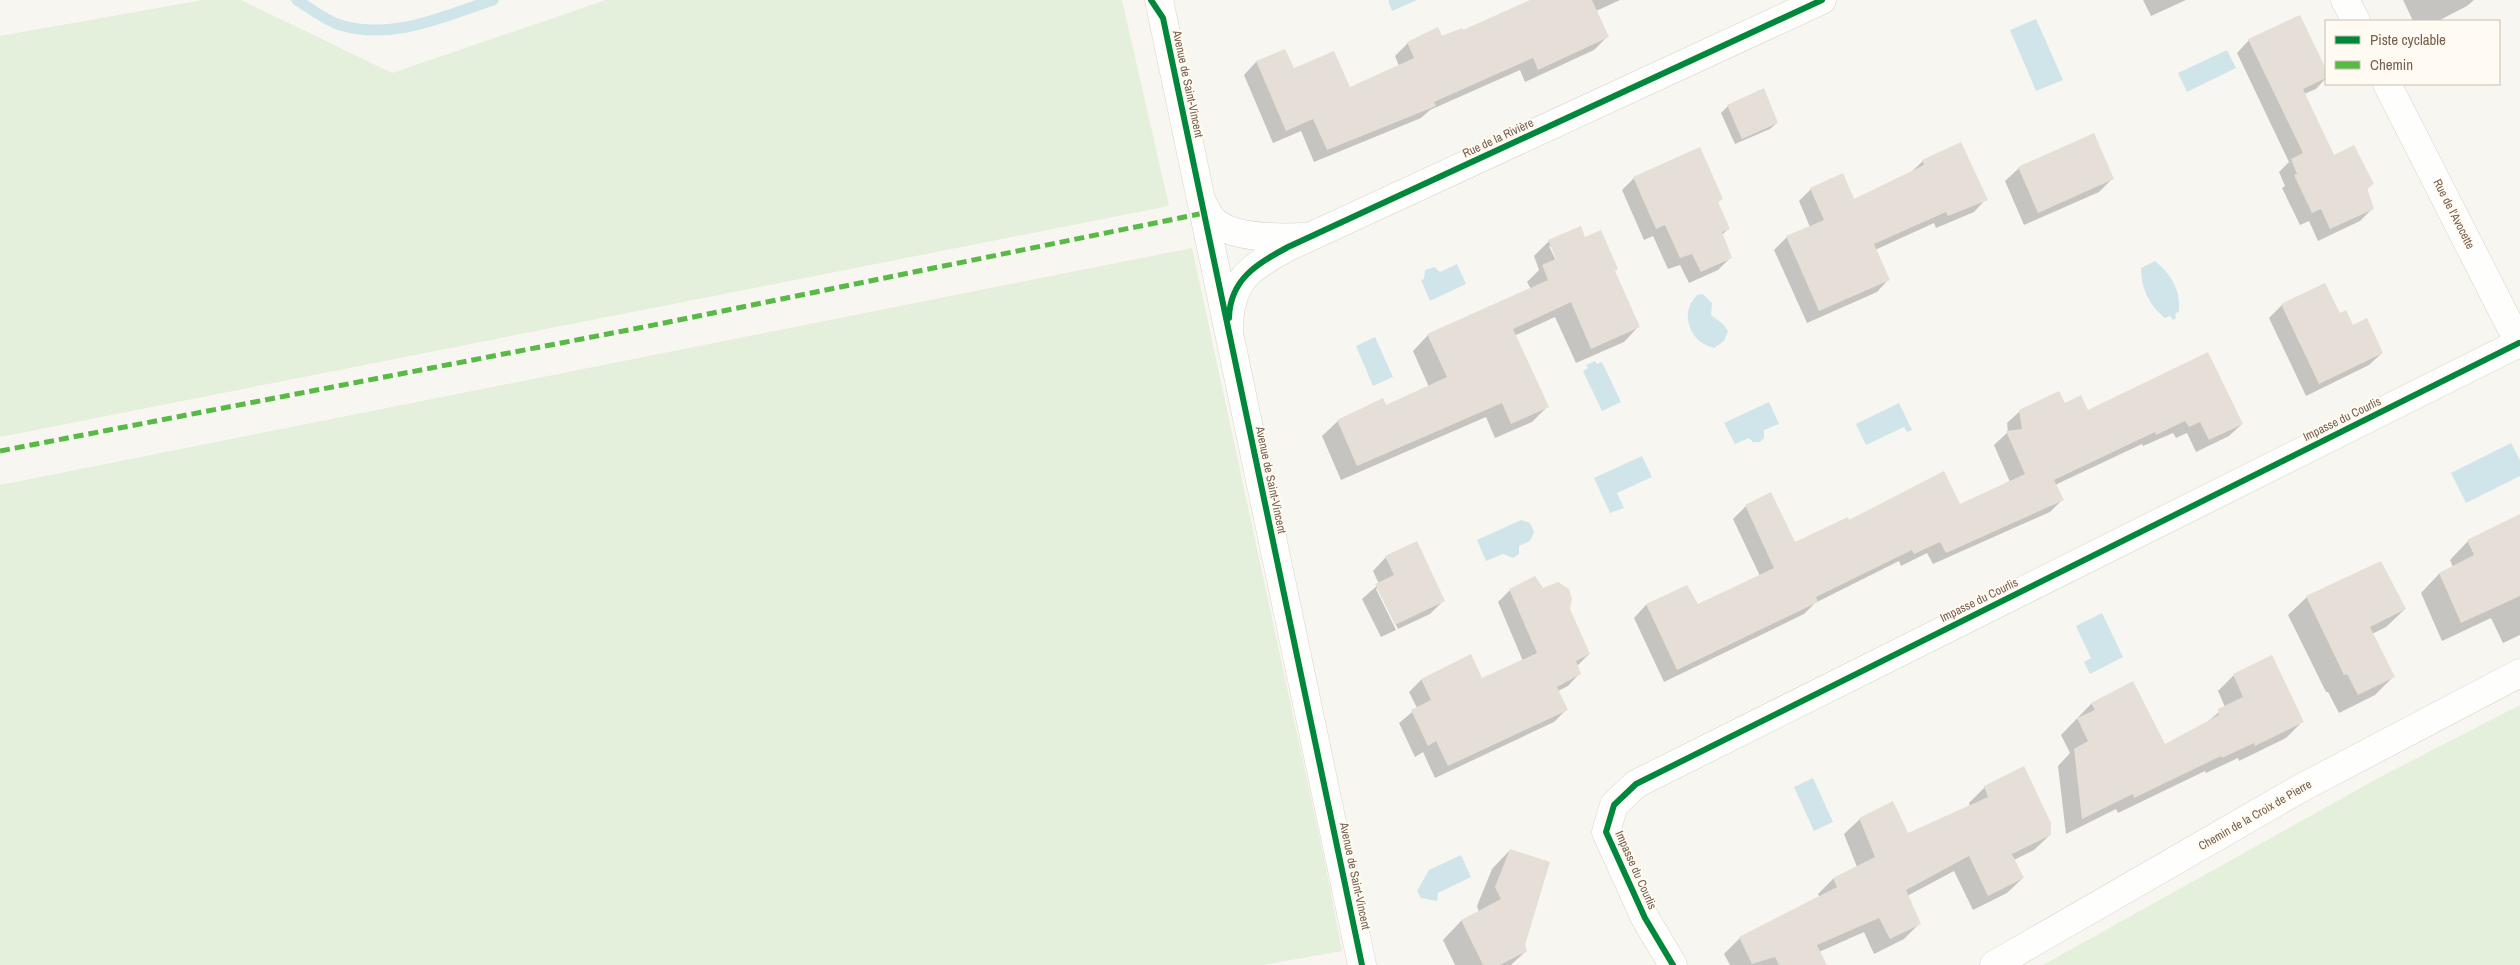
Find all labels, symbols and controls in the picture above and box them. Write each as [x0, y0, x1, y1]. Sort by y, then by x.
legend [2325, 20, 2500, 85]
street label: Avenue de Saint-Vincent [1169, 28, 1207, 139]
text: Piste cyclable [2370, 29, 2446, 50]
text: Chemin [2370, 54, 2413, 75]
street label: Rue de la Rivière [1460, 115, 1536, 161]
street label: Rue de l'Avocette [2429, 176, 2479, 252]
street label: Impasse du Courlis [2300, 393, 2384, 445]
street label: Avenue de Saint-Vincent [1252, 424, 1290, 535]
street label: Impasse du Courlis [1937, 574, 2021, 626]
street label: Chemin de la Croix de Pierre [2196, 776, 2314, 854]
street label: Avenue de Saint-Vincent [1336, 820, 1374, 931]
street label: Impasse du Courlis [1611, 828, 1661, 912]

